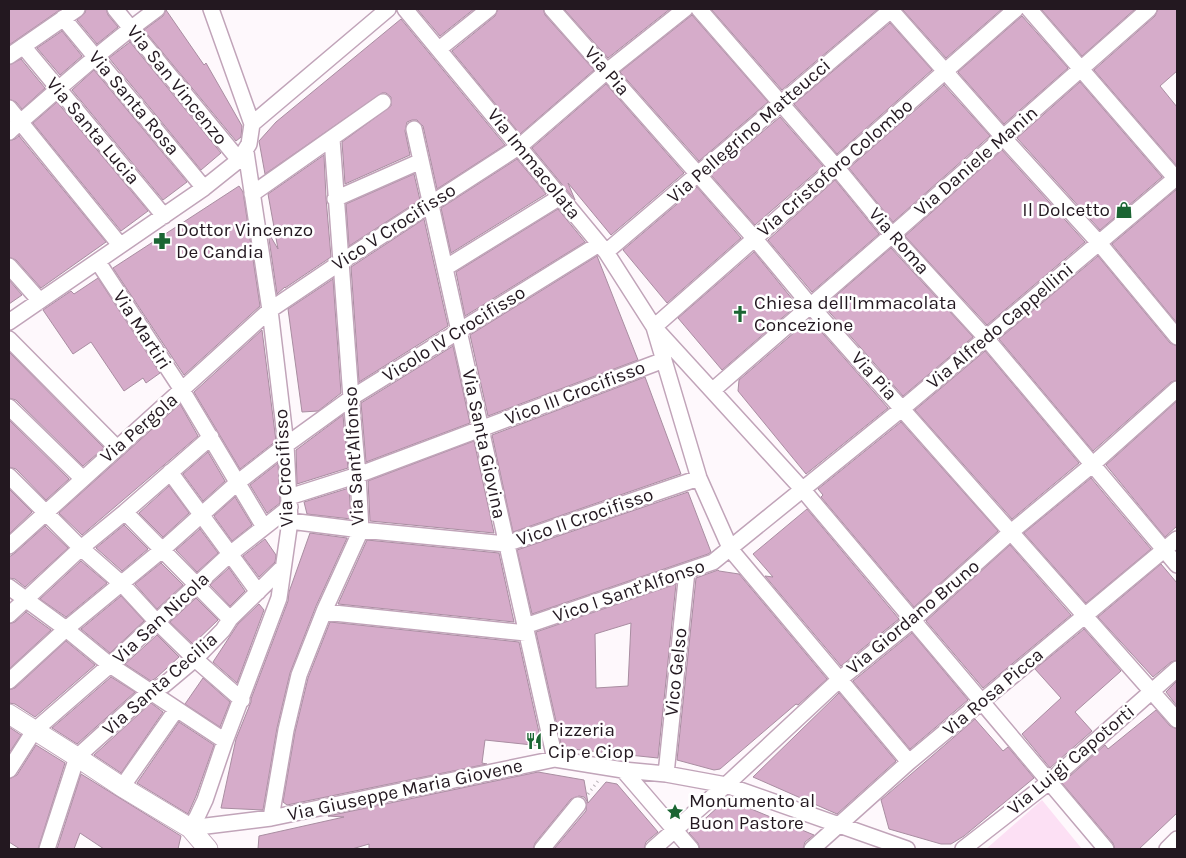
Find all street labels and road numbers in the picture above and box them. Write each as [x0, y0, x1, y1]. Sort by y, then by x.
street label: Via San Vincenzo [122, 21, 232, 149]
street label: Via Pia [580, 42, 634, 100]
street label: Via Santa Rosa [84, 46, 184, 160]
street label: Via Pellegrino Matteucci [663, 54, 835, 208]
street label: Via Santa Lucia [42, 73, 144, 189]
street label: Via Cristoforo Colombo [753, 94, 917, 242]
street label: Via Daniele Manin [910, 102, 1042, 220]
street label: Via Immacolata [483, 104, 585, 224]
street label: Vico V Crocifisso [328, 179, 460, 275]
street label: Via Roma [864, 203, 934, 279]
street label: Via Alfredo Cappellini [922, 258, 1078, 394]
street label: Vicolo IV Crocifisso [379, 281, 529, 387]
street label: Via Martiri [108, 286, 176, 374]
street label: Via Pia [846, 347, 902, 405]
street label: Vico III Crocifisso [502, 356, 648, 430]
street label: Via Santa Giovina [457, 367, 511, 521]
street label: Via Sant'Alfonso [339, 386, 369, 526]
street label: Via Pergola [96, 389, 182, 467]
street label: Via Crocifisso [270, 408, 298, 528]
street label: Vico II Crocifisso [514, 483, 656, 551]
street label: Vico I Sant'Alfonso [550, 555, 708, 627]
street label: Via Giordano Bruno [842, 555, 984, 679]
street label: Via San Nicola [108, 568, 214, 668]
street label: Vico Gelso [660, 627, 692, 717]
street label: Via Santa Cecilia [98, 628, 222, 740]
street label: Via Rosa Picca [938, 644, 1048, 740]
street label: Via Luigi Capotorti [1003, 700, 1139, 820]
street label: Via Giuseppe Maria Giovene [285, 754, 525, 826]

